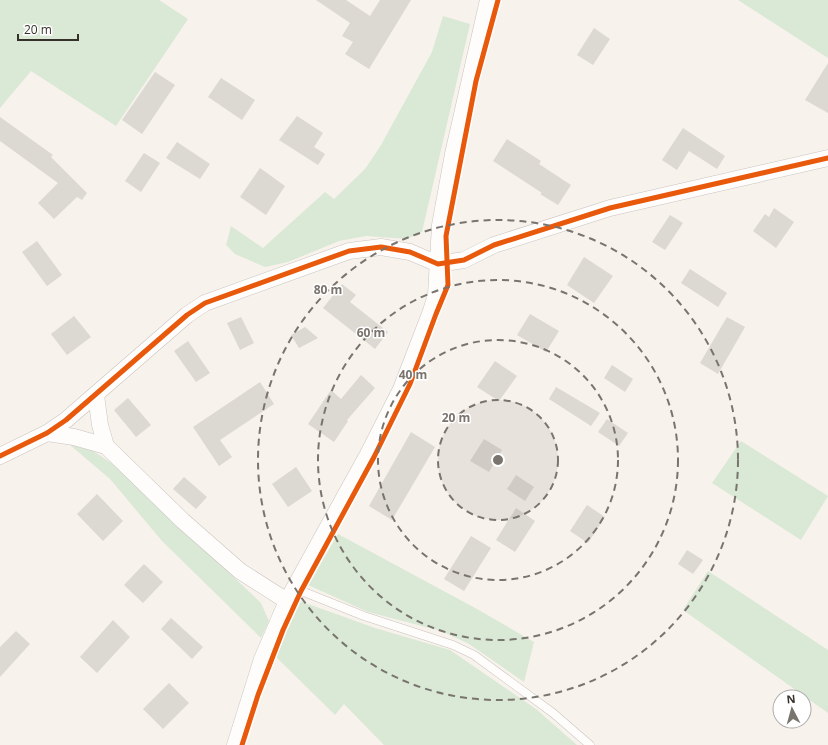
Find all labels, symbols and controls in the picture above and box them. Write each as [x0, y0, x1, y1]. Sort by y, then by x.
scale bar [18, 16, 78, 42]
text: 20 m [24, 21, 52, 38]
text: 80 m [314, 281, 342, 298]
text: 60 m [357, 324, 385, 341]
text: 40 m [399, 366, 427, 383]
text: 20 m [442, 409, 470, 426]
centre of rings [491, 453, 505, 467]
north arrow [772, 689, 812, 729]
text: N [786, 691, 796, 706]

